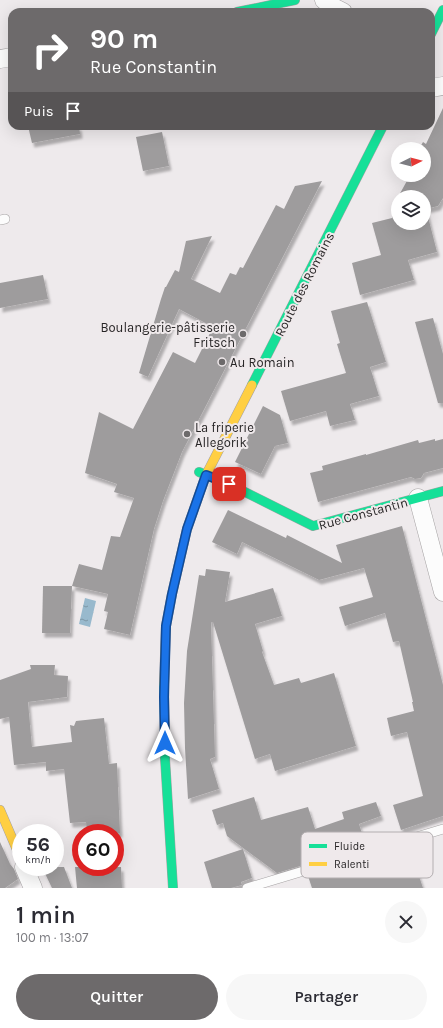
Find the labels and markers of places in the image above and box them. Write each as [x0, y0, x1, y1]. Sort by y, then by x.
place label: Boulangerie-pâtisserie Fritsch [100, 320, 235, 350]
marker: Boulangerie-pâtisserie Fritsch [238, 329, 248, 339]
place label: Au Romain [230, 355, 295, 370]
marker: Au Romain [217, 357, 227, 367]
place label: La friperie Allegorik [195, 420, 254, 450]
marker: La friperie Allegorik [182, 429, 192, 439]
pin [212, 467, 246, 501]

